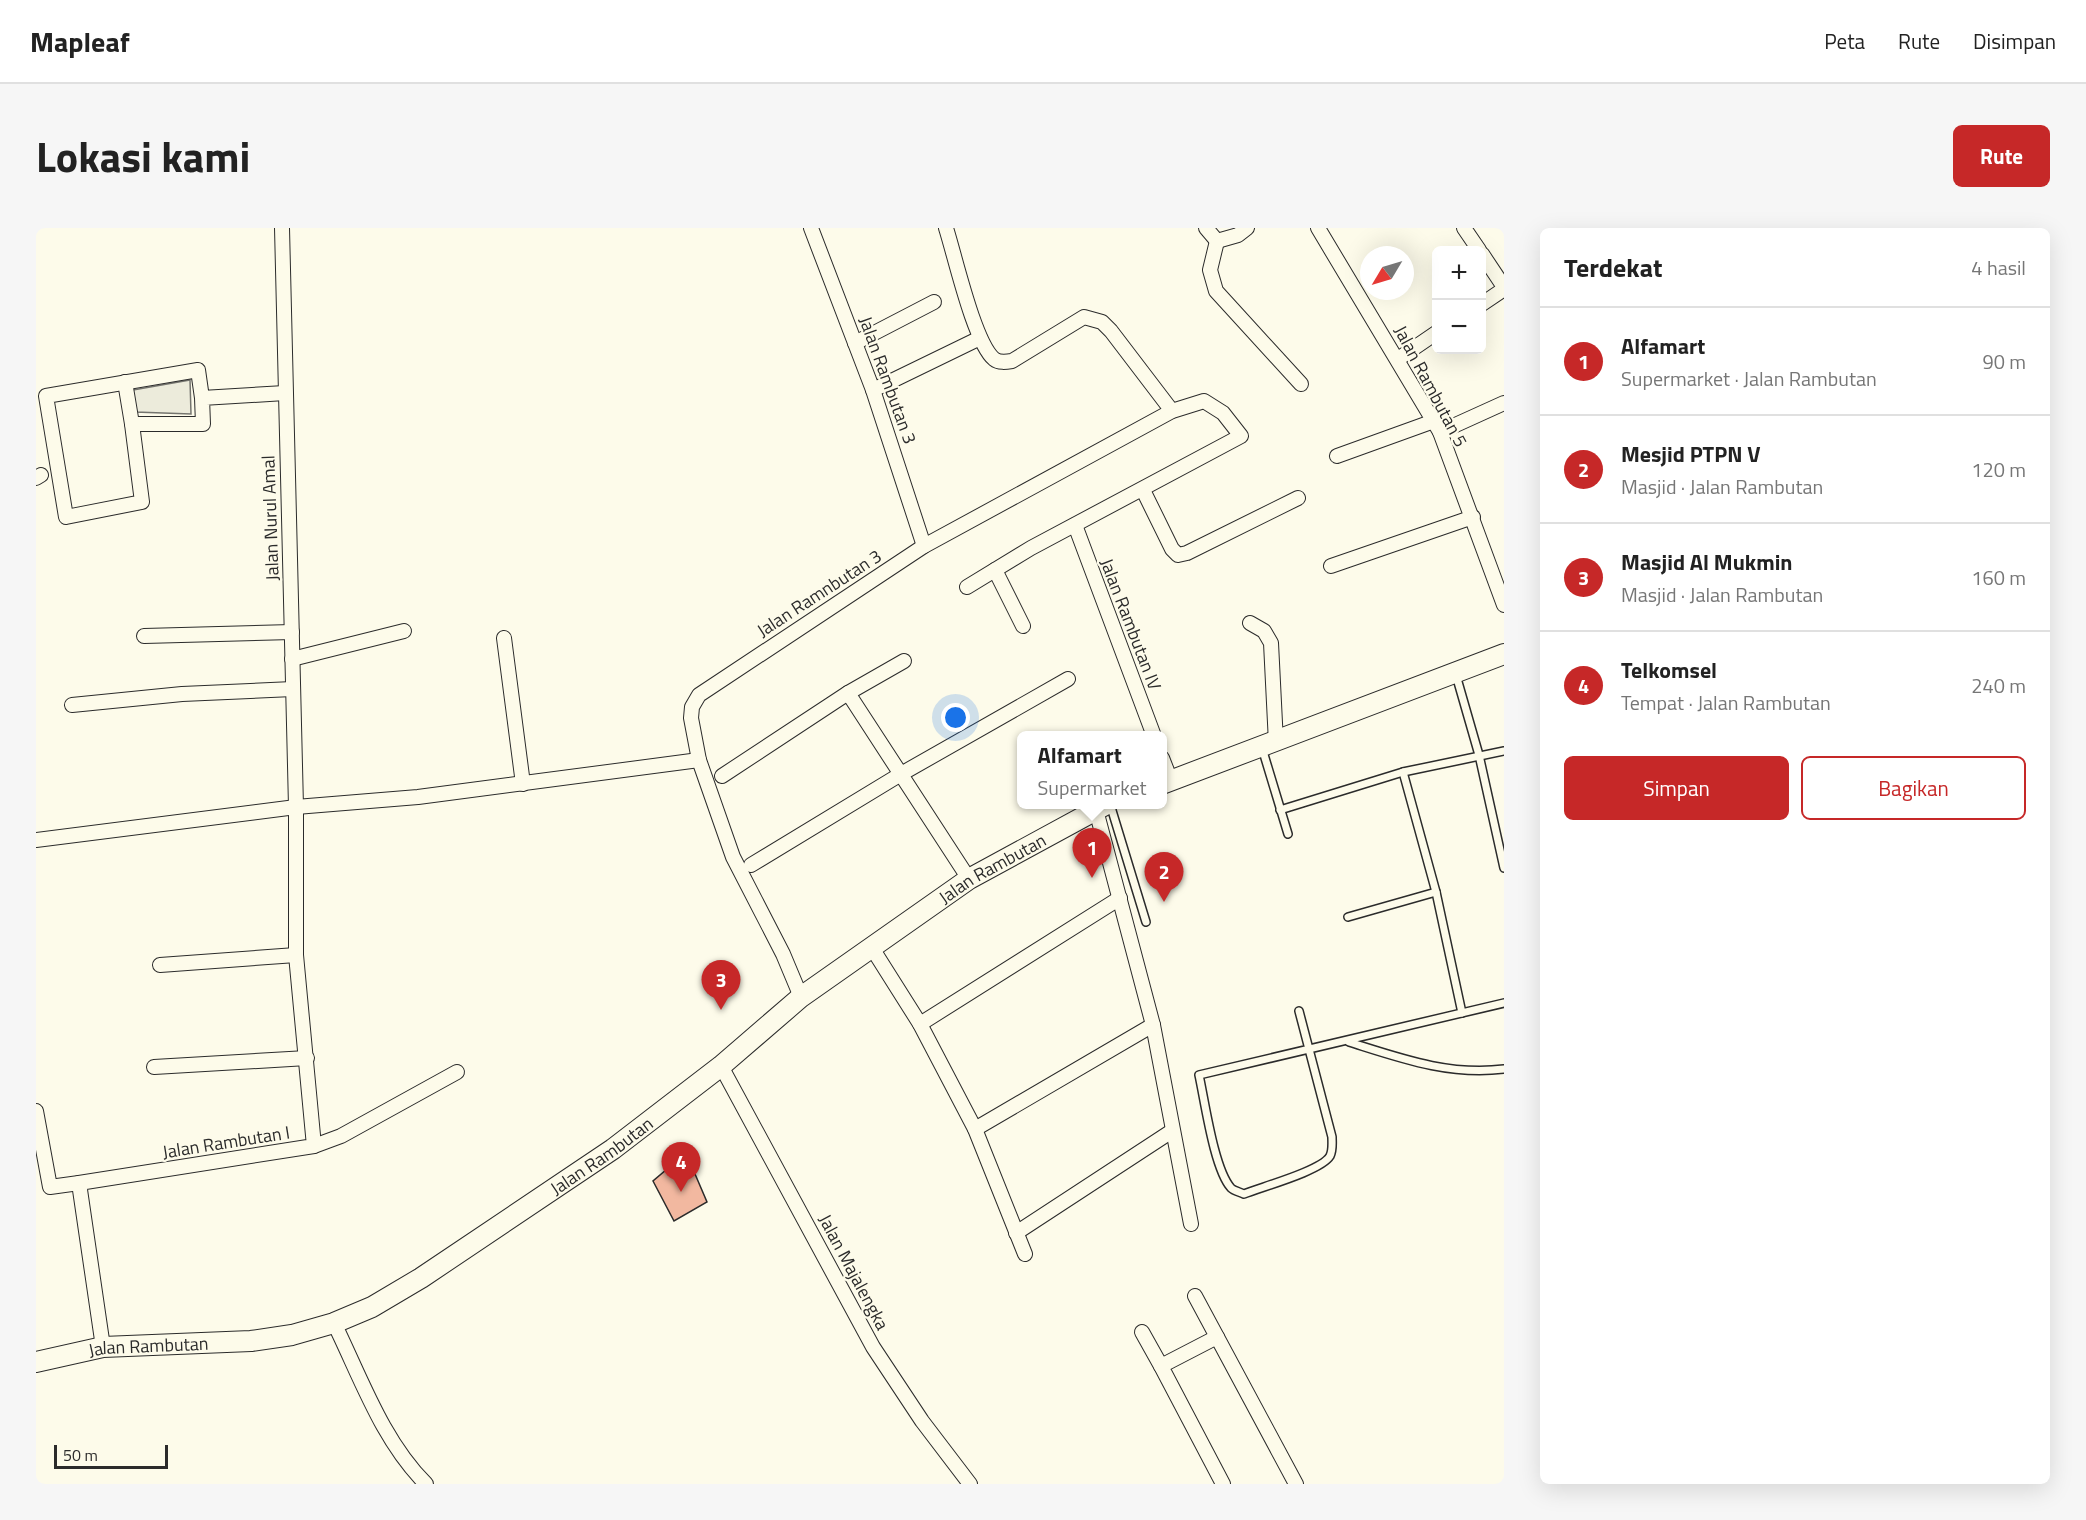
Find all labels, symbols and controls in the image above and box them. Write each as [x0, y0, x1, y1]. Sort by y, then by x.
text: Mapleaf [30, 20, 130, 63]
text: Peta [1824, 25, 1865, 57]
text: Rute [1898, 25, 1940, 57]
text: Disimpan [1973, 25, 2056, 57]
text: Lokasi kami [36, 124, 250, 188]
button: Rute [1953, 125, 2050, 187]
north arrow [1360, 246, 1414, 300]
map controls [1432, 246, 1486, 354]
button: + [1432, 246, 1486, 300]
text: Terdekat [1564, 248, 1663, 287]
text: 4 hasil [1971, 252, 2026, 283]
button: − [1432, 300, 1486, 354]
street label: Jalan Rambutan 3 [852, 312, 924, 448]
street label: Jalan Rambutan 5 [1388, 320, 1474, 452]
text: Alfamart [1621, 329, 1705, 363]
text: 1 [1578, 346, 1589, 377]
text: 90 m [1982, 346, 2026, 377]
text: Supermarket · Jalan Rambutan [1621, 363, 1877, 394]
text: Mesjid PTPN V [1621, 437, 1760, 471]
text: 2 [1578, 454, 1589, 485]
text: 120 m [1971, 454, 2026, 485]
street label: Jalan Nurul Amal [254, 455, 286, 581]
text: Masjid · Jalan Rambutan [1621, 471, 1823, 502]
street label: Jalan Ramnbutan 3 [751, 542, 887, 644]
text: Masjid Al Mukmin [1621, 545, 1793, 579]
street label: Jalan Rambutan IV [1093, 554, 1169, 694]
text: 3 [1578, 562, 1589, 593]
text: 160 m [1971, 562, 2026, 593]
text: Masjid · Jalan Rambutan [1621, 579, 1823, 610]
text: Telkomsel [1621, 653, 1717, 687]
text: 4 [1578, 670, 1589, 701]
text: 240 m [1971, 670, 2026, 701]
text: Tempat · Jalan Rambutan [1621, 687, 1831, 718]
your location [941, 703, 970, 732]
popup [1017, 731, 1167, 809]
text: Alfamart [1037, 738, 1122, 772]
button: Simpan [1564, 756, 1789, 820]
button: Bagikan [1801, 756, 2026, 820]
text: Supermarket [1037, 772, 1147, 803]
street label: Jalan Rambutan [933, 826, 1051, 910]
pin: 1 [1072, 828, 1112, 878]
pin: 2 [1144, 852, 1184, 902]
pin: 3 [702, 960, 740, 1010]
street label: Jalan Rambutan [544, 1110, 658, 1201]
street label: Jalan Rambutan I [160, 1119, 292, 1165]
pin: 4 [662, 1142, 700, 1192]
street label: Jalan Majalengka [812, 1209, 896, 1335]
street label: Jalan Rambutan [86, 1329, 209, 1363]
scale bar [54, 1442, 168, 1470]
text: 50 m [63, 1443, 98, 1467]

